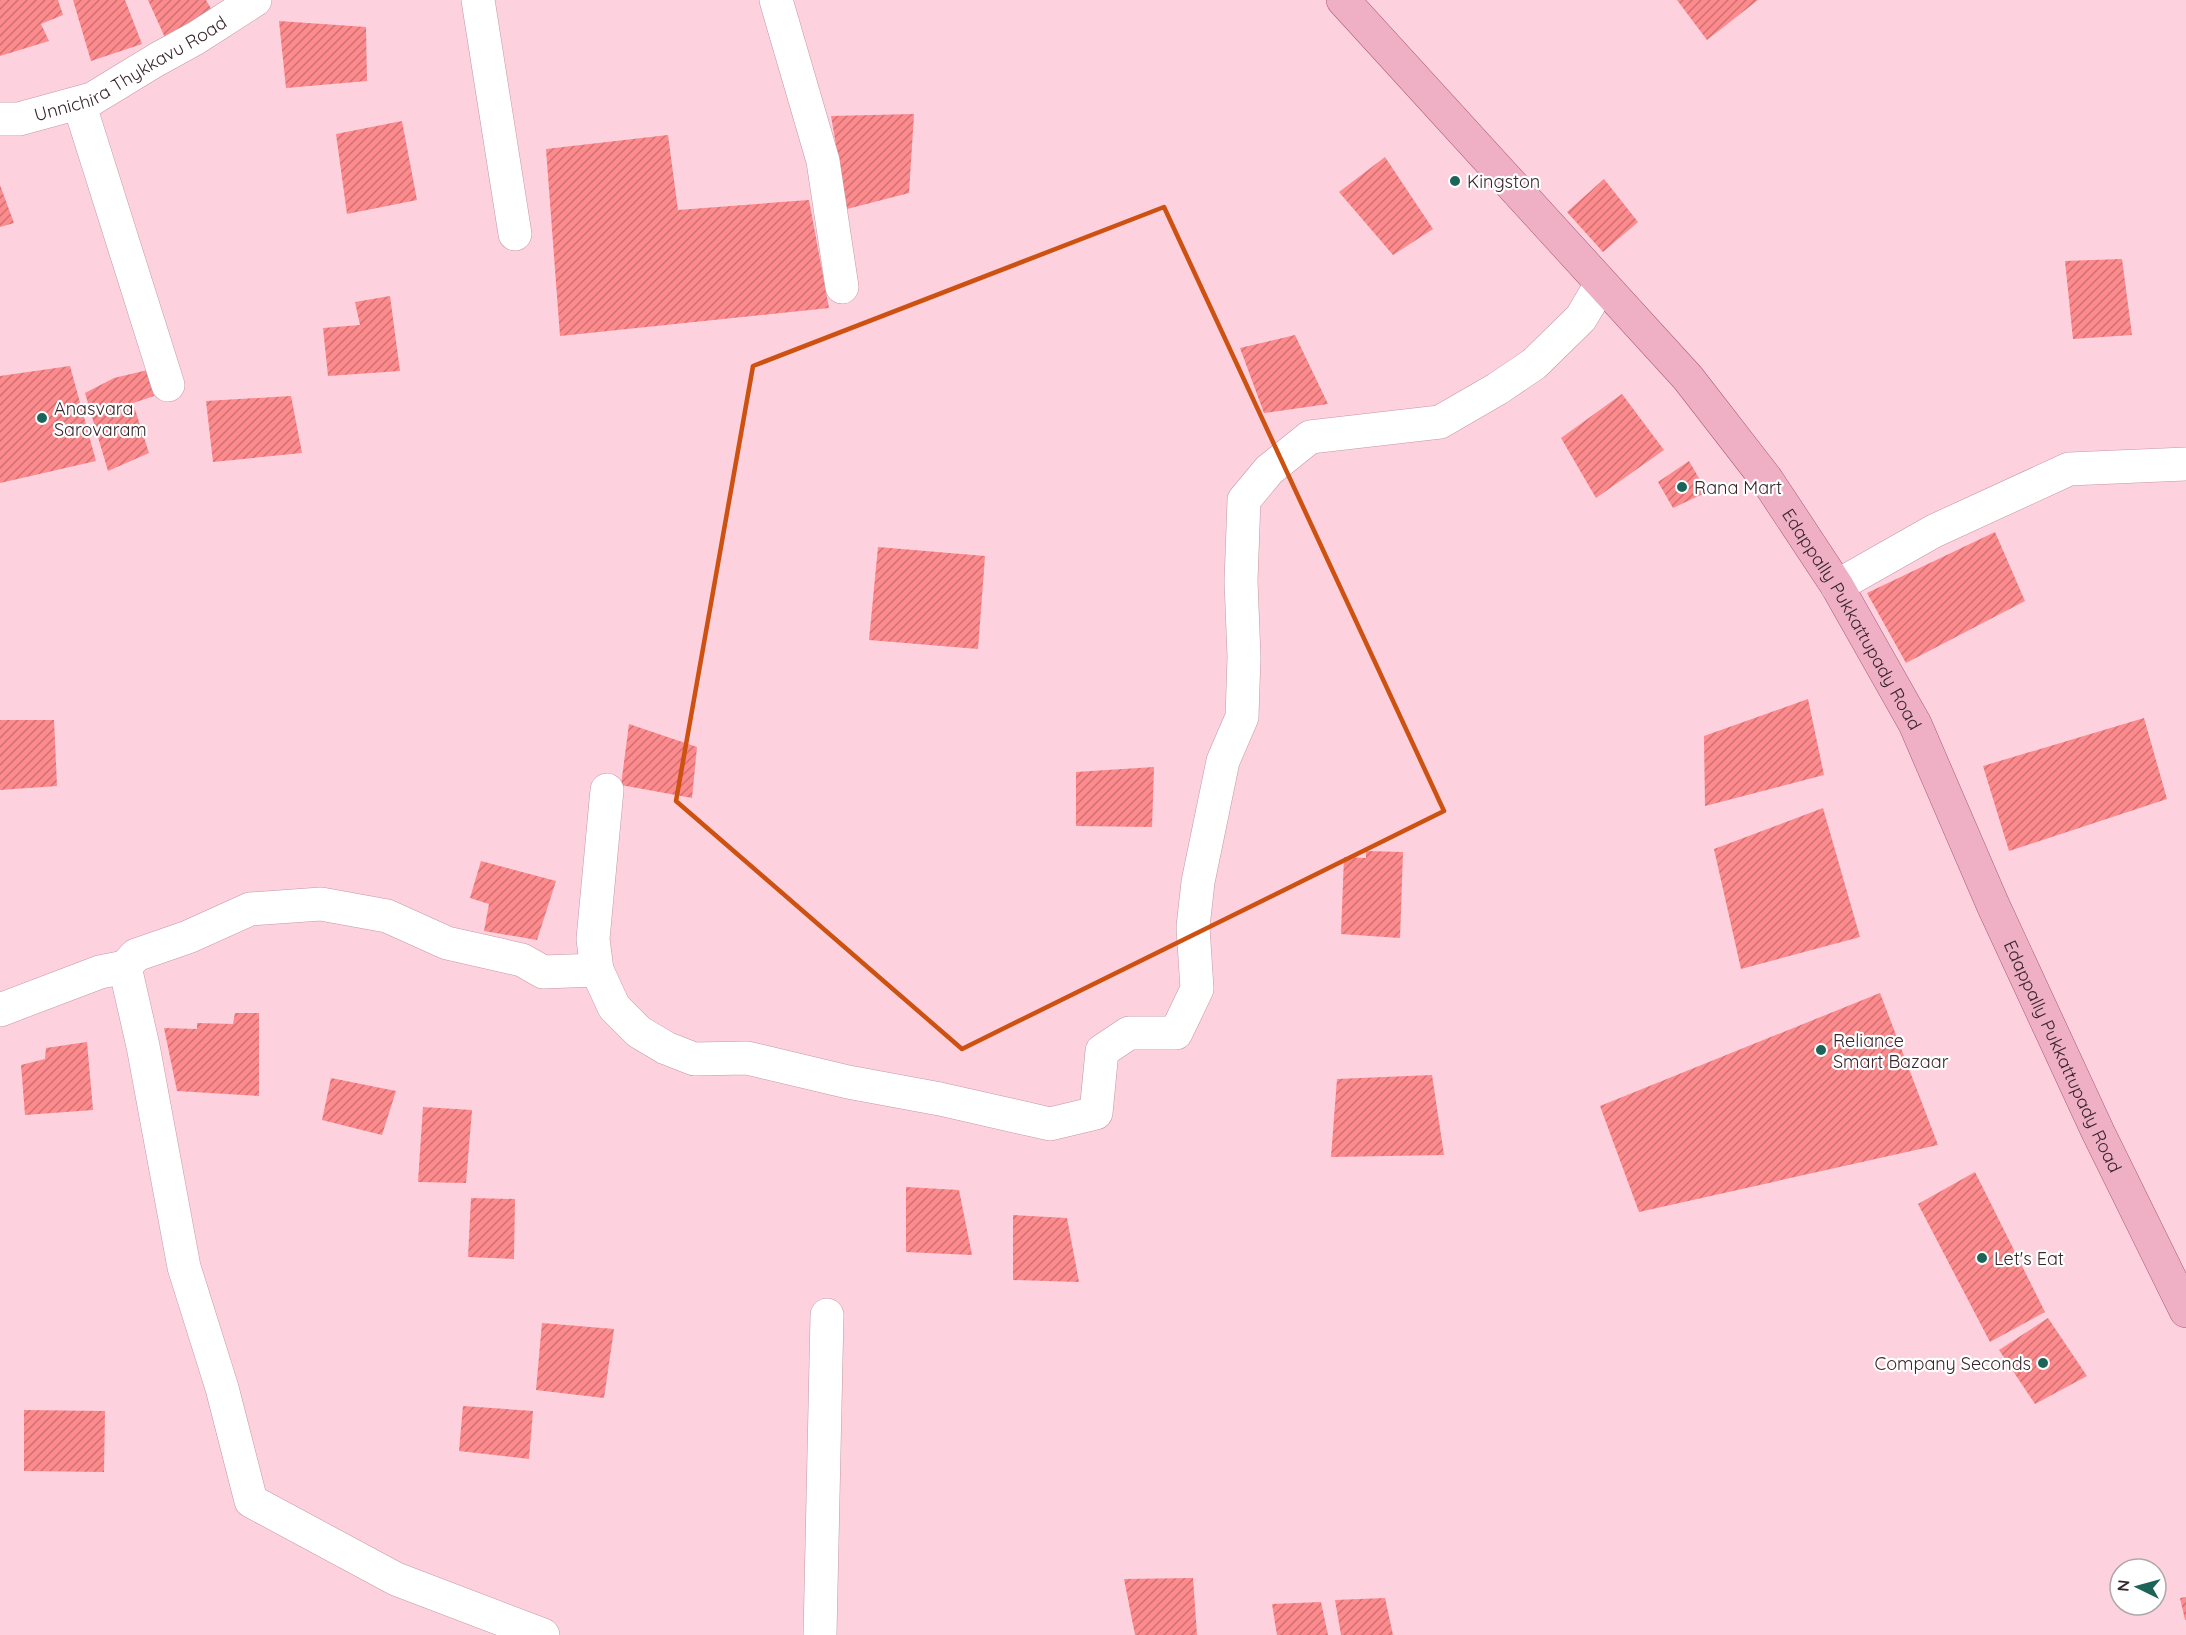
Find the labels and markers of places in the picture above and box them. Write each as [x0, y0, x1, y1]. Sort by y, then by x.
place label: Kingston [1467, 170, 1540, 193]
marker: Kingston [1448, 174, 1462, 188]
place label: Anasvara Sarovaram [54, 397, 147, 441]
marker: Anasvara Sarovaram [35, 411, 49, 425]
place label: Rana Mart [1694, 476, 1782, 499]
marker: Rana Mart [1675, 480, 1689, 494]
place label: Reliance Smart Bazaar [1833, 1029, 1949, 1073]
marker: Reliance Smart Bazaar [1814, 1043, 1828, 1057]
place label: Let's Eat [1994, 1247, 2064, 1270]
marker: Let's Eat [1975, 1251, 1989, 1265]
place label: Company Seconds [1874, 1352, 2031, 1375]
marker: Company Seconds [2036, 1356, 2050, 1370]

